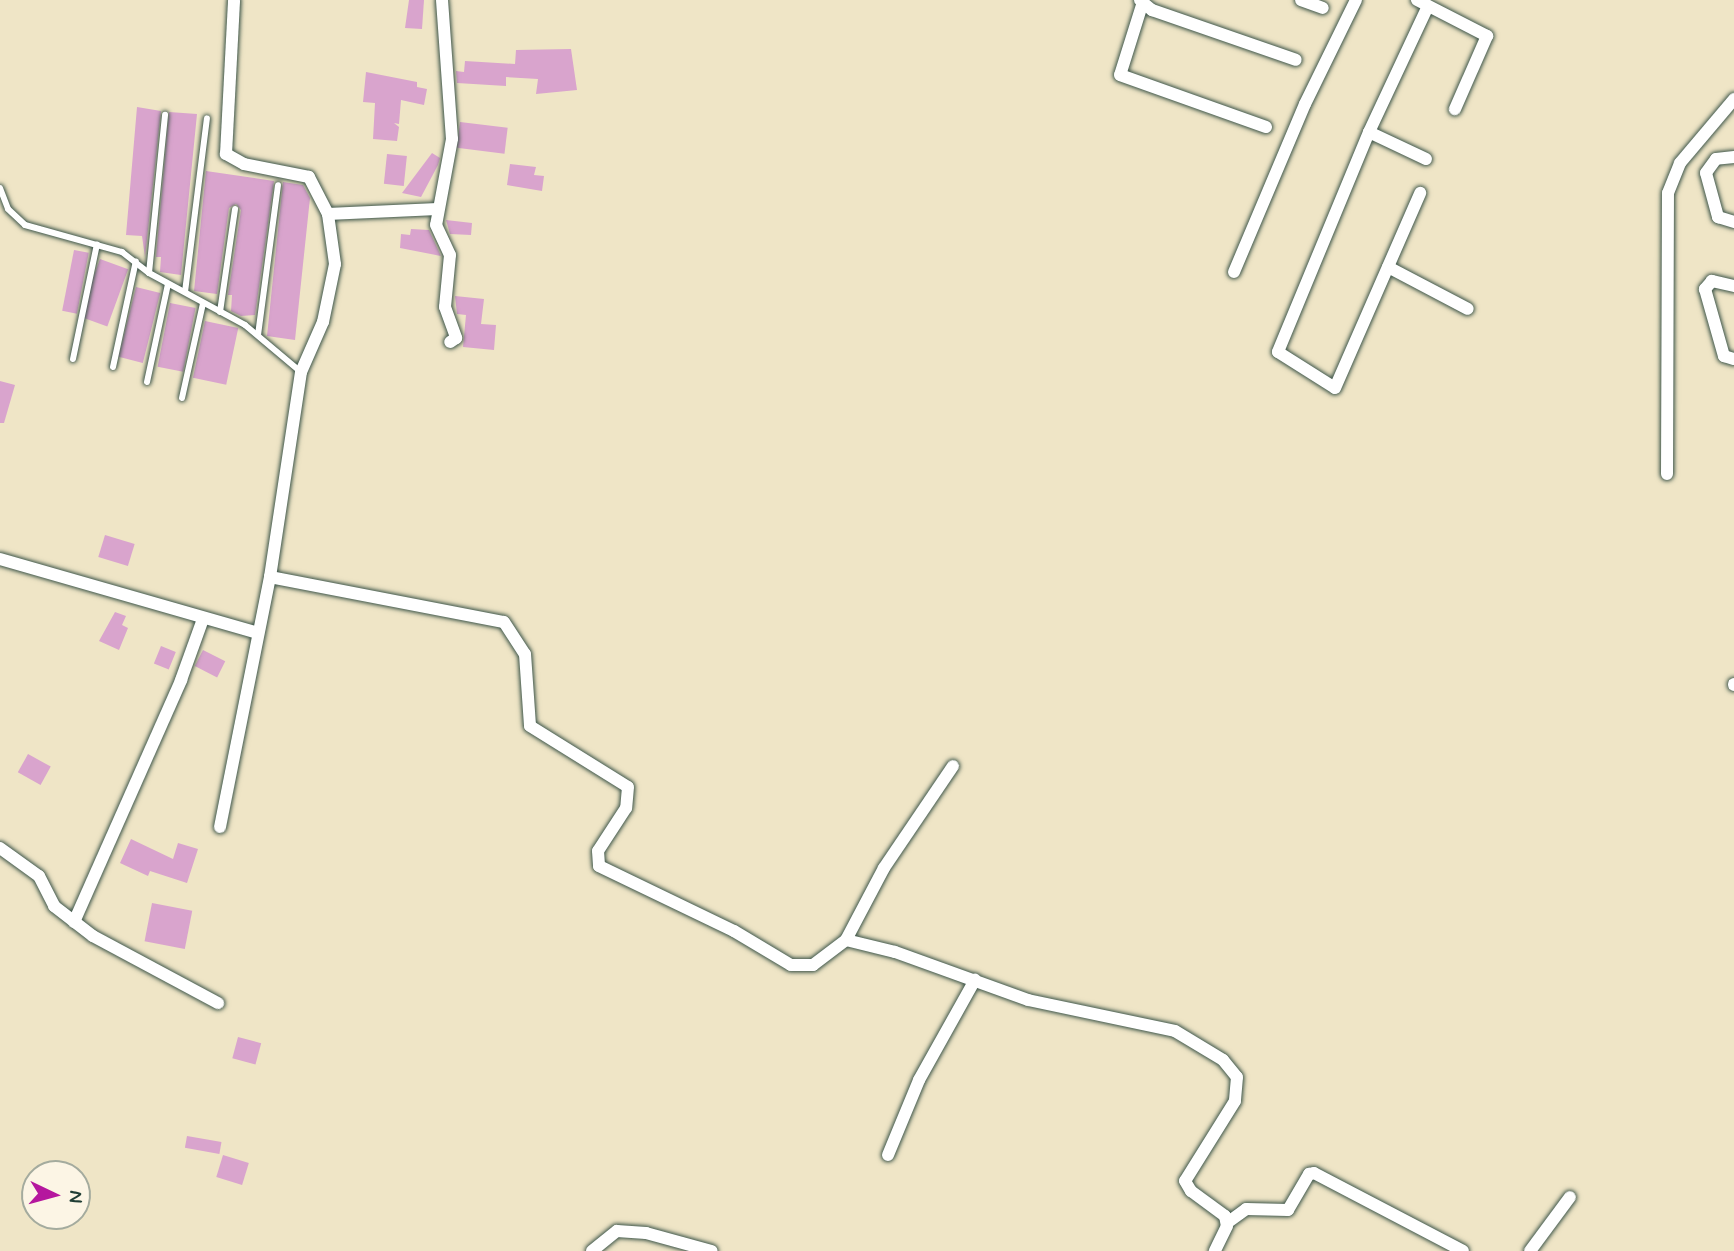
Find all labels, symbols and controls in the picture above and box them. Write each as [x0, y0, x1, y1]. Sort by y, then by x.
north arrow [21, 1160, 91, 1230]
text: N [62, 1189, 88, 1204]

